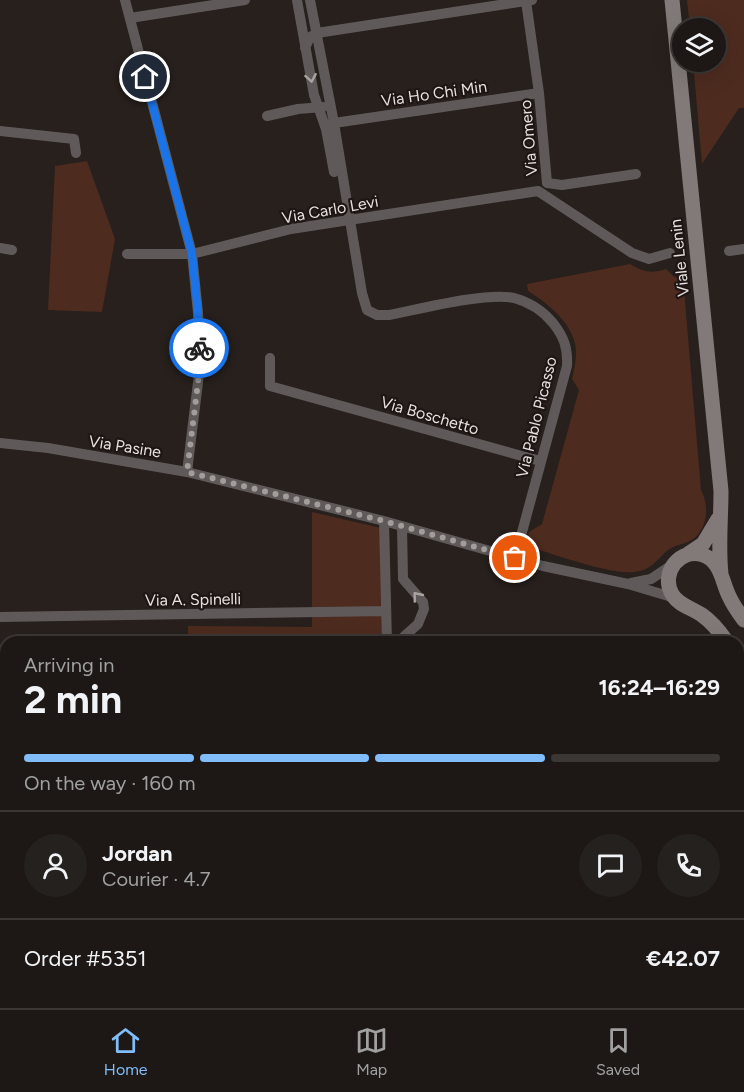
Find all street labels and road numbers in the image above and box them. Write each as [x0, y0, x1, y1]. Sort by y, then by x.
street label: Via Ho Chi Min [380, 77, 488, 110]
street label: Via Omero [516, 99, 541, 177]
street label: Via Carlo Levi [280, 192, 380, 227]
street label: Viale Lenin [666, 218, 693, 298]
street label: Via Pablo Picasso [512, 355, 561, 480]
street label: Via Boschetto [379, 392, 481, 439]
street label: Via Pasine [87, 431, 163, 462]
street label: Via A. Spinelli [145, 589, 241, 610]

